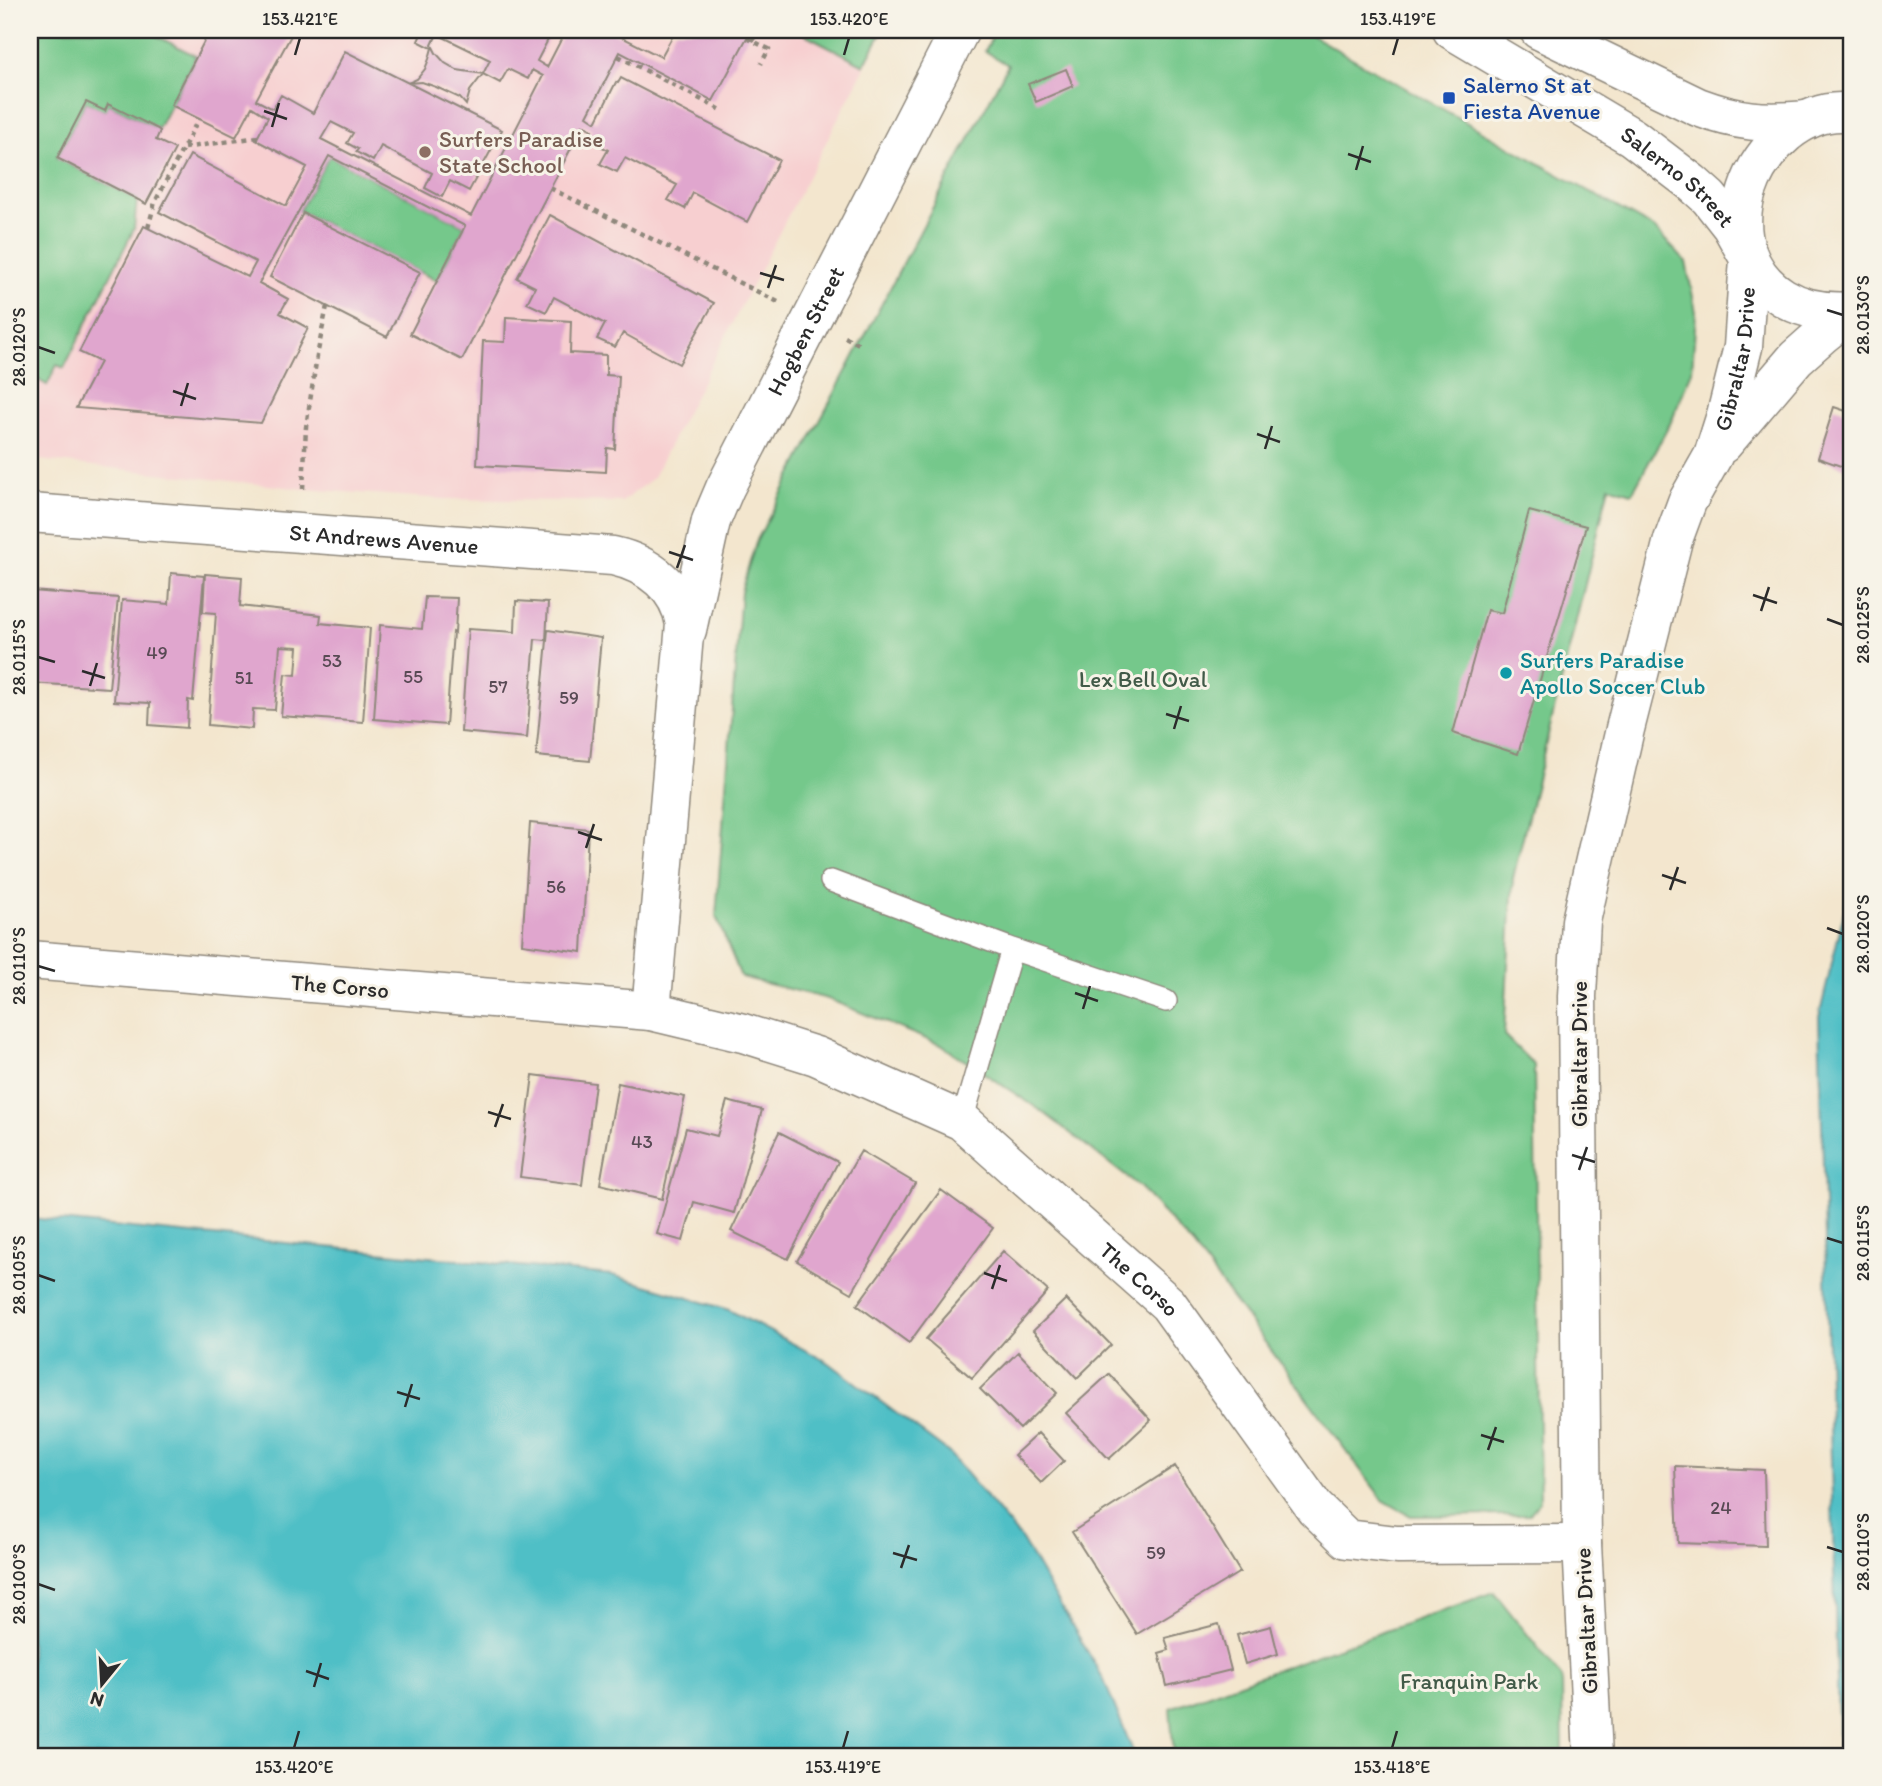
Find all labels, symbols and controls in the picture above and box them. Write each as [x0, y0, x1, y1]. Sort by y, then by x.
text: 153.421°E [262, 8, 338, 30]
text: 153.420°E [810, 8, 888, 30]
text: 153.419°E [1360, 8, 1436, 30]
place label: Salerno St at Fiesta Avenue [1463, 71, 1601, 125]
marker: Salerno St at Fiesta Avenue [1441, 90, 1457, 106]
street label: Salerno Street [1616, 120, 1741, 233]
place label: Surfers Paradise State School [439, 125, 603, 179]
marker: Surfers Paradise State School [417, 144, 433, 160]
street label: Hogben Street [761, 261, 851, 400]
text: 28.0130°S [1852, 275, 1874, 355]
street label: Gibraltar Drive [1708, 286, 1761, 435]
text: 28.0120°S [8, 307, 30, 387]
street label: St Andrews Avenue [288, 518, 480, 560]
text: 28.0125°S [1852, 586, 1874, 664]
text: 28.0115°S [8, 619, 30, 695]
house number: 49 [146, 641, 168, 664]
place label: Surfers Paradise Apollo Soccer Club [1520, 646, 1706, 700]
house number: 53 [322, 649, 342, 672]
house number: 55 [403, 665, 423, 688]
park label: Lex Bell Oval [1079, 665, 1208, 693]
marker: Surfers Paradise Apollo Soccer Club [1498, 665, 1514, 681]
house number: 51 [235, 666, 254, 689]
house number: 57 [488, 675, 508, 698]
house number: 59 [559, 686, 579, 709]
house number: 56 [546, 875, 566, 898]
text: 28.0120°S [1852, 894, 1874, 974]
text: 28.0110°S [8, 927, 30, 1005]
street label: The Corso [290, 968, 390, 1004]
street label: Gibraltar Drive [1565, 981, 1593, 1127]
house number: 43 [631, 1130, 653, 1153]
text: 28.0115°S [1852, 1205, 1874, 1281]
text: 28.0105°S [8, 1235, 30, 1315]
street label: The Corso [1094, 1236, 1186, 1322]
house number: 24 [1710, 1496, 1732, 1519]
text: 28.0110°S [1852, 1513, 1874, 1591]
house number: 59 [1146, 1541, 1166, 1564]
text: 28.0100°S [8, 1544, 30, 1624]
street label: Gibraltar Drive [1568, 1547, 1604, 1695]
north arrow [66, 1650, 136, 1720]
park label: Franquin Park [1400, 1667, 1538, 1695]
text: N [87, 1687, 107, 1713]
text: 153.420°E [255, 1756, 333, 1778]
text: 153.419°E [805, 1756, 881, 1778]
text: 153.418°E [1354, 1756, 1430, 1778]

